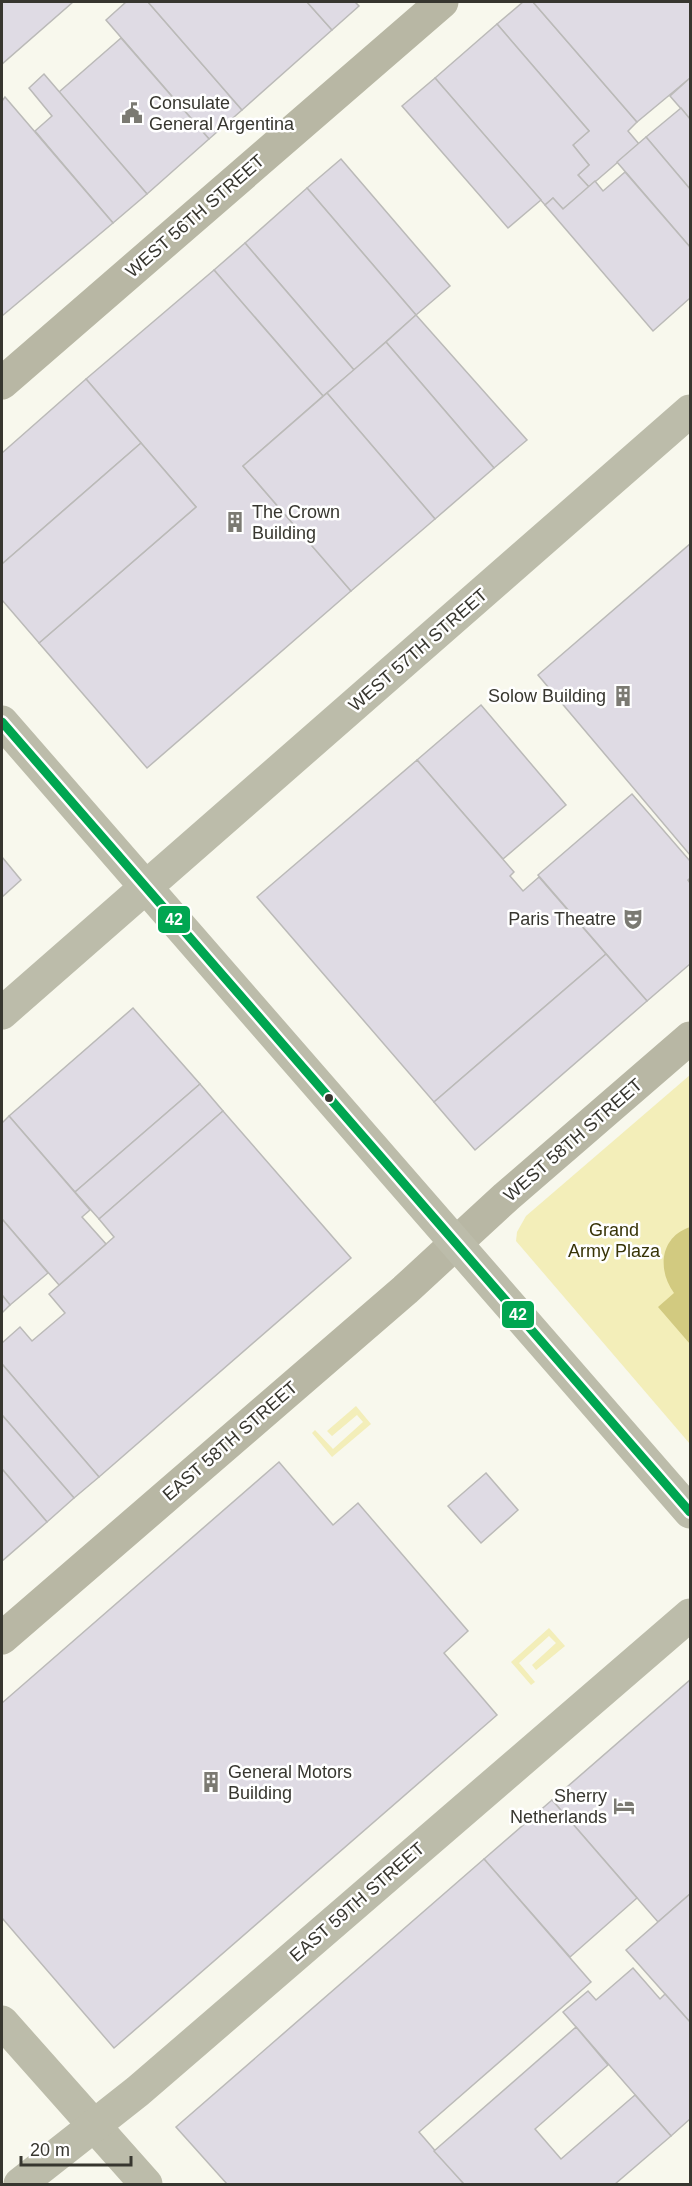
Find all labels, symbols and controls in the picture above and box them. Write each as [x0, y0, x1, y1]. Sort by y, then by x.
place label: Consulate General Argentina [149, 93, 295, 134]
public building icon: Consulate General Argentina [120, 101, 144, 125]
street label: WEST 56TH STREET [122, 150, 268, 282]
place label: The Crown Building [252, 502, 340, 543]
building icon: The Crown Building [223, 510, 247, 534]
street label: WEST 57TH STREET [345, 584, 491, 716]
building icon: Solow Building [611, 684, 635, 708]
place label: Solow Building [488, 686, 606, 706]
line badge: 42 [157, 905, 191, 934]
theatre icon: Paris Theatre [621, 907, 645, 931]
place label: Paris Theatre [508, 909, 616, 929]
text: 42 [165, 911, 183, 928]
street label: WEST 58TH STREET [500, 1074, 646, 1206]
unlabelled marker [323, 1092, 335, 1104]
park label: Grand Army Plaza [568, 1220, 661, 1261]
line badge: 42 [501, 1300, 535, 1329]
text: 42 [509, 1306, 527, 1323]
street label: EAST 58TH STREET [159, 1377, 301, 1505]
place label: General Motors Building [228, 1762, 352, 1803]
building icon: General Motors Building [199, 1770, 223, 1794]
place label: Sherry Netherlands [510, 1786, 607, 1827]
hotel icon: Sherry Netherlands [612, 1794, 636, 1818]
street label: EAST 59TH STREET [286, 1838, 428, 1966]
scale bar [21, 2129, 130, 2167]
text: 20 m [30, 2140, 70, 2160]

